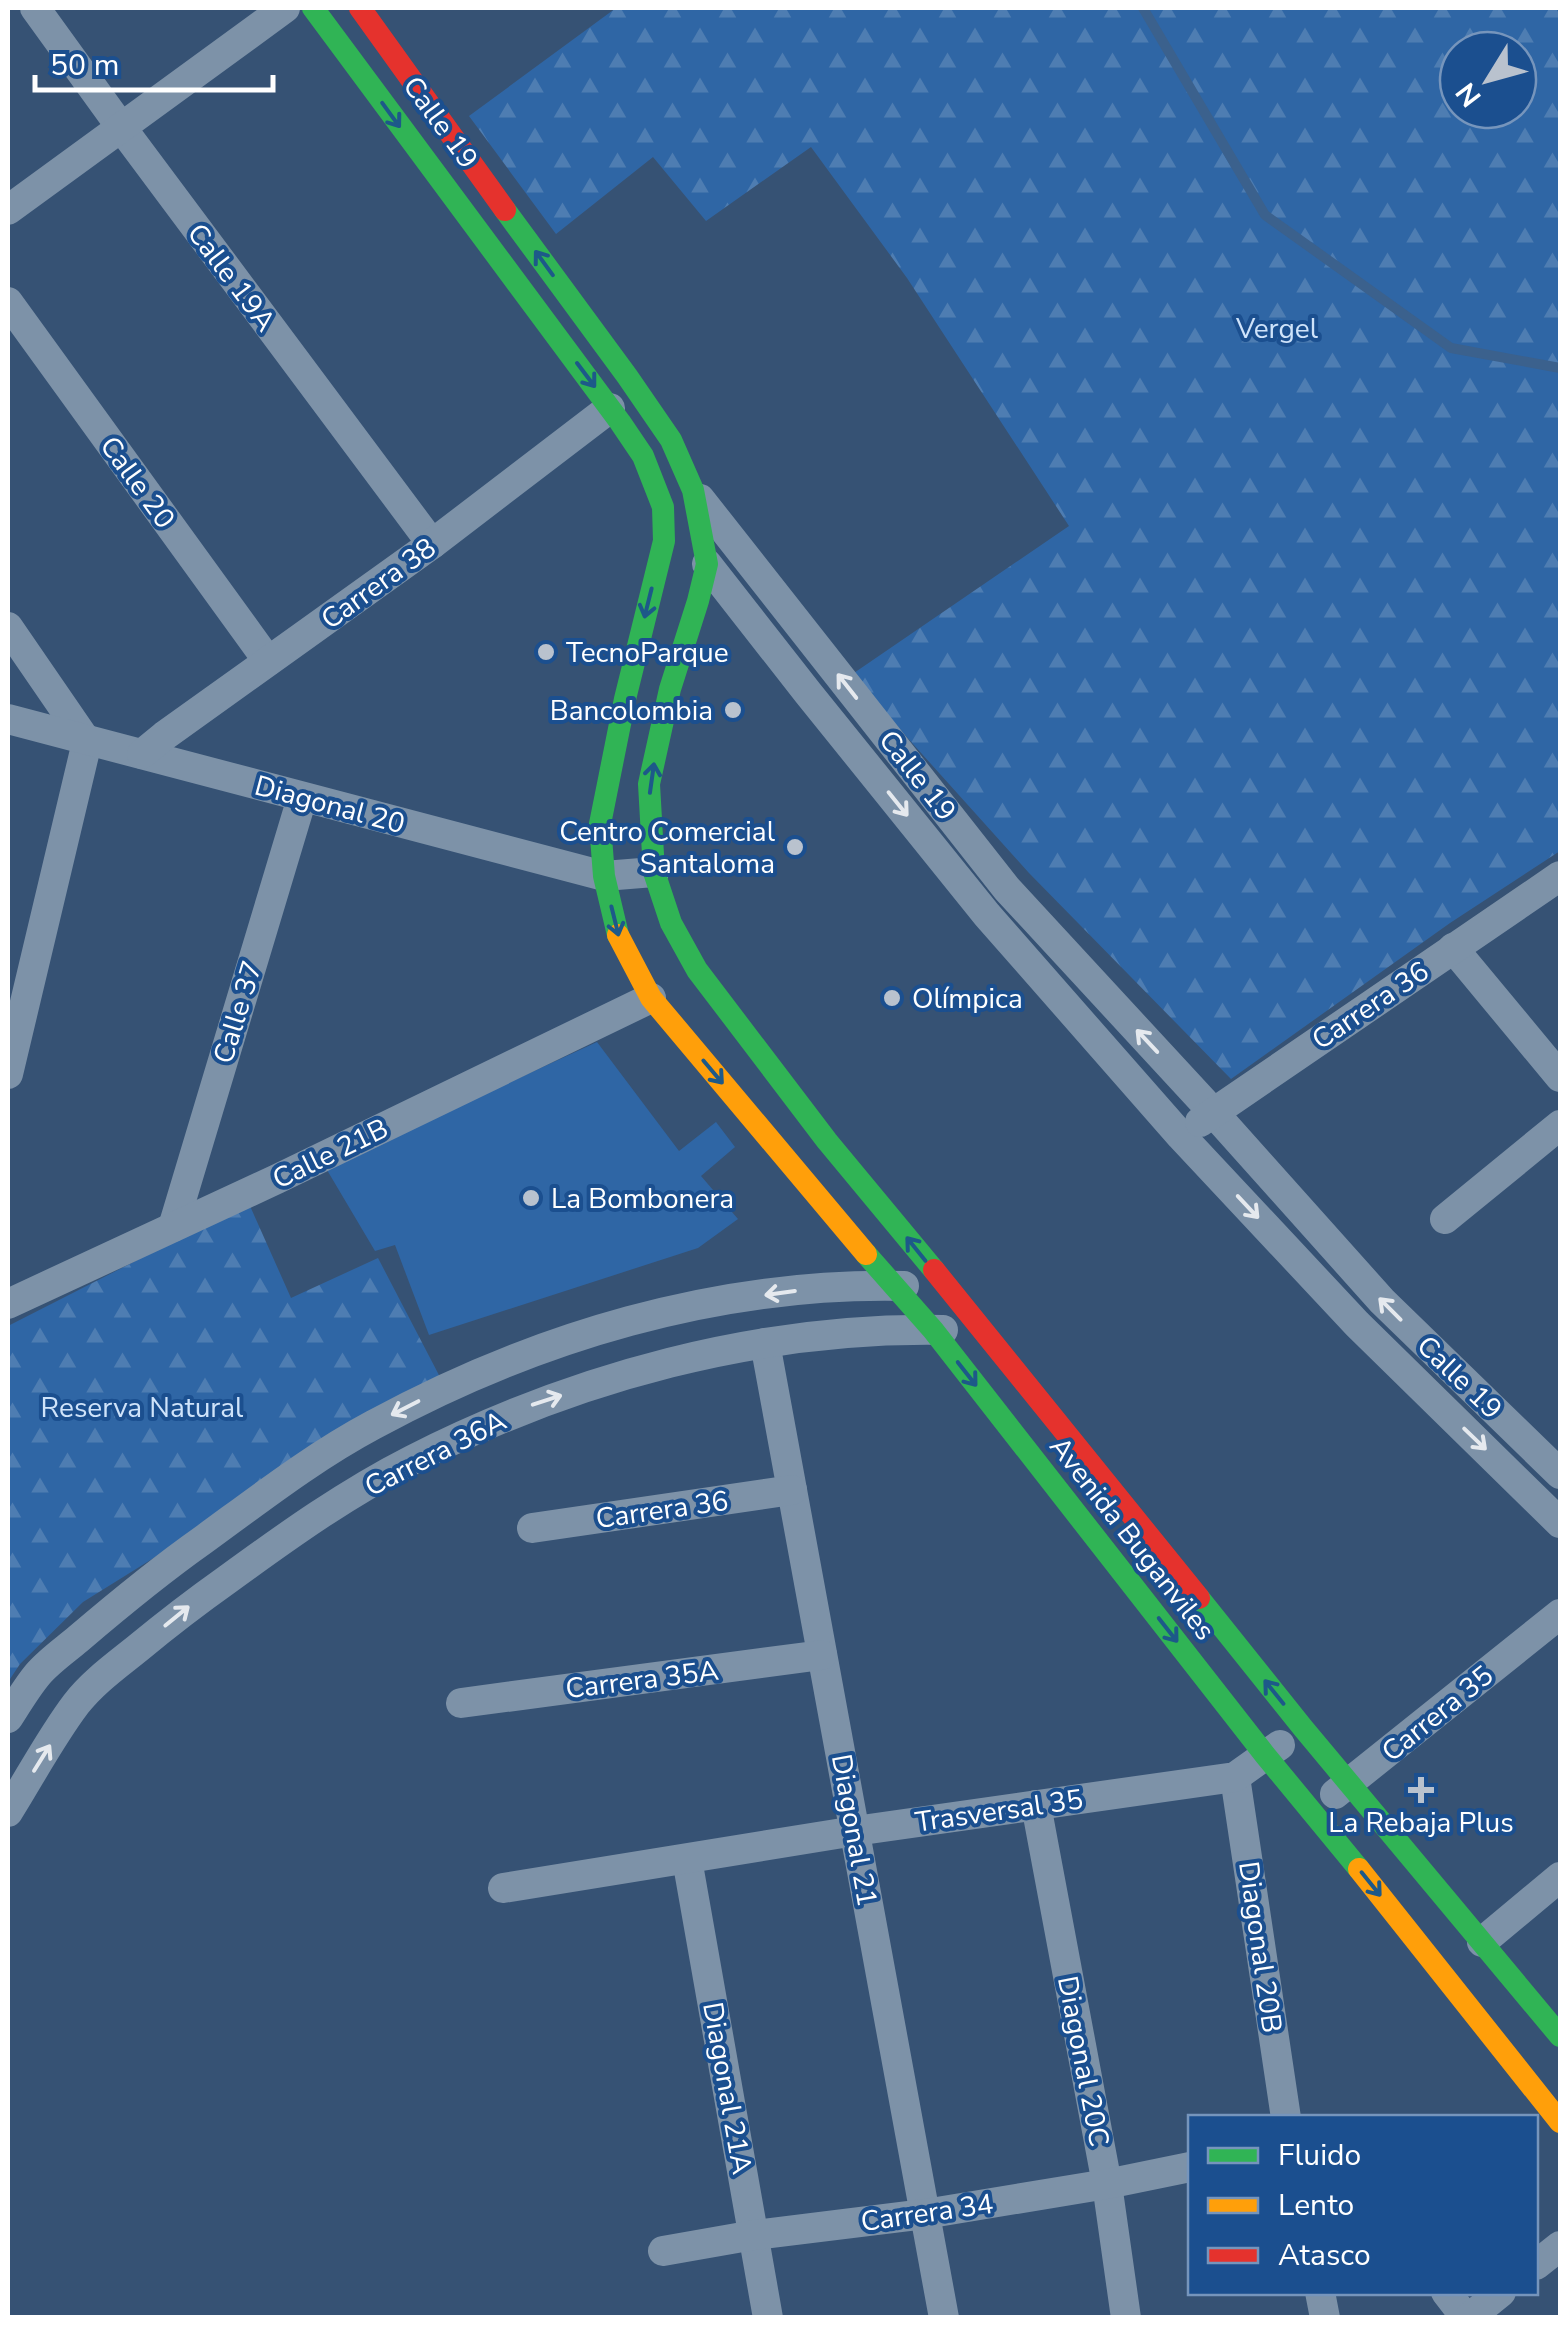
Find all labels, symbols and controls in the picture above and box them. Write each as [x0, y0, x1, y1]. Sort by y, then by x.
scale bar [35, 30, 272, 92]
north arrow [1438, 30, 1538, 130]
text: 50 m [50, 45, 119, 86]
street label: Calle 19 [394, 69, 487, 176]
text: N [1447, 75, 1490, 114]
one-way arrow [380, 101, 401, 128]
street label: Calle 19A [178, 216, 284, 339]
one-way arrow [534, 250, 555, 277]
park label: Vergel [1235, 310, 1319, 348]
one-way arrow [575, 361, 596, 388]
street label: Calle 20 [91, 429, 184, 536]
street label: Carrera 38 [313, 529, 444, 638]
one-way arrow [638, 586, 656, 618]
place label: TecnoParque [566, 634, 729, 672]
marker: TecnoParque [535, 641, 557, 663]
one-way arrow [837, 673, 858, 700]
place label: Bancolombia [550, 692, 713, 730]
marker: Bancolombia [722, 699, 744, 721]
street label: Calle 19 [870, 722, 965, 829]
one-way arrow [643, 762, 662, 795]
street label: Diagonal 20 [250, 767, 409, 843]
one-way arrow [887, 791, 909, 817]
place label: Centro Comercial Santaloma [559, 813, 776, 883]
marker: Centro Comercial Santaloma [784, 836, 806, 858]
one-way arrow [607, 904, 625, 936]
street label: Carrera 36 [1305, 953, 1437, 1059]
street label: Calle 37 [204, 956, 272, 1068]
place label: Olímpica [912, 980, 1023, 1018]
marker: Olímpica [881, 987, 903, 1009]
one-way arrow [1136, 1029, 1159, 1054]
one-way arrow [702, 1059, 724, 1085]
street label: Calle 21B [266, 1110, 395, 1198]
place label: La Bombonera [551, 1180, 734, 1218]
marker: La Bombonera [520, 1187, 542, 1209]
one-way arrow [1236, 1194, 1259, 1219]
one-way arrow [905, 1236, 927, 1262]
one-way arrow [765, 1284, 797, 1303]
one-way arrow [1378, 1297, 1403, 1322]
street label: Calle 19 [1408, 1327, 1510, 1428]
one-way arrow [956, 1361, 978, 1387]
park label: Reserva Natural [41, 1389, 244, 1427]
one-way arrow [530, 1390, 562, 1408]
one-way arrow [391, 1399, 421, 1418]
street label: Carrera 36A [358, 1402, 513, 1506]
one-way arrow [1463, 1427, 1487, 1451]
street label: Avenida Buganviles [1041, 1429, 1224, 1648]
street label: Carrera 36 [593, 1482, 731, 1538]
one-way arrow [164, 1605, 190, 1627]
one-way arrow [1156, 1617, 1178, 1643]
street label: Carrera 35A [563, 1652, 721, 1708]
street label: Carrera 35 [1374, 1657, 1501, 1771]
one-way arrow [1263, 1680, 1285, 1706]
one-way arrow [32, 1744, 53, 1772]
street label: Diagonal 21 [822, 1751, 886, 1909]
marker: La Rebaja Plus [1410, 1779, 1432, 1801]
street label: Trasversal 35 [913, 1780, 1085, 1842]
place label: La Rebaja Plus [1328, 1804, 1514, 1842]
street label: Diagonal 20B [1229, 1859, 1291, 2035]
one-way arrow [1360, 1870, 1381, 1897]
street label: Diagonal 20C [1048, 1973, 1118, 2150]
street label: Diagonal 21A [693, 1999, 761, 2177]
legend [1188, 2115, 1538, 2295]
text: Fluido [1278, 2135, 1361, 2176]
street label: Carrera 34 [858, 2185, 996, 2241]
text: Lento [1278, 2185, 1354, 2226]
text: Atasco [1278, 2235, 1371, 2276]

